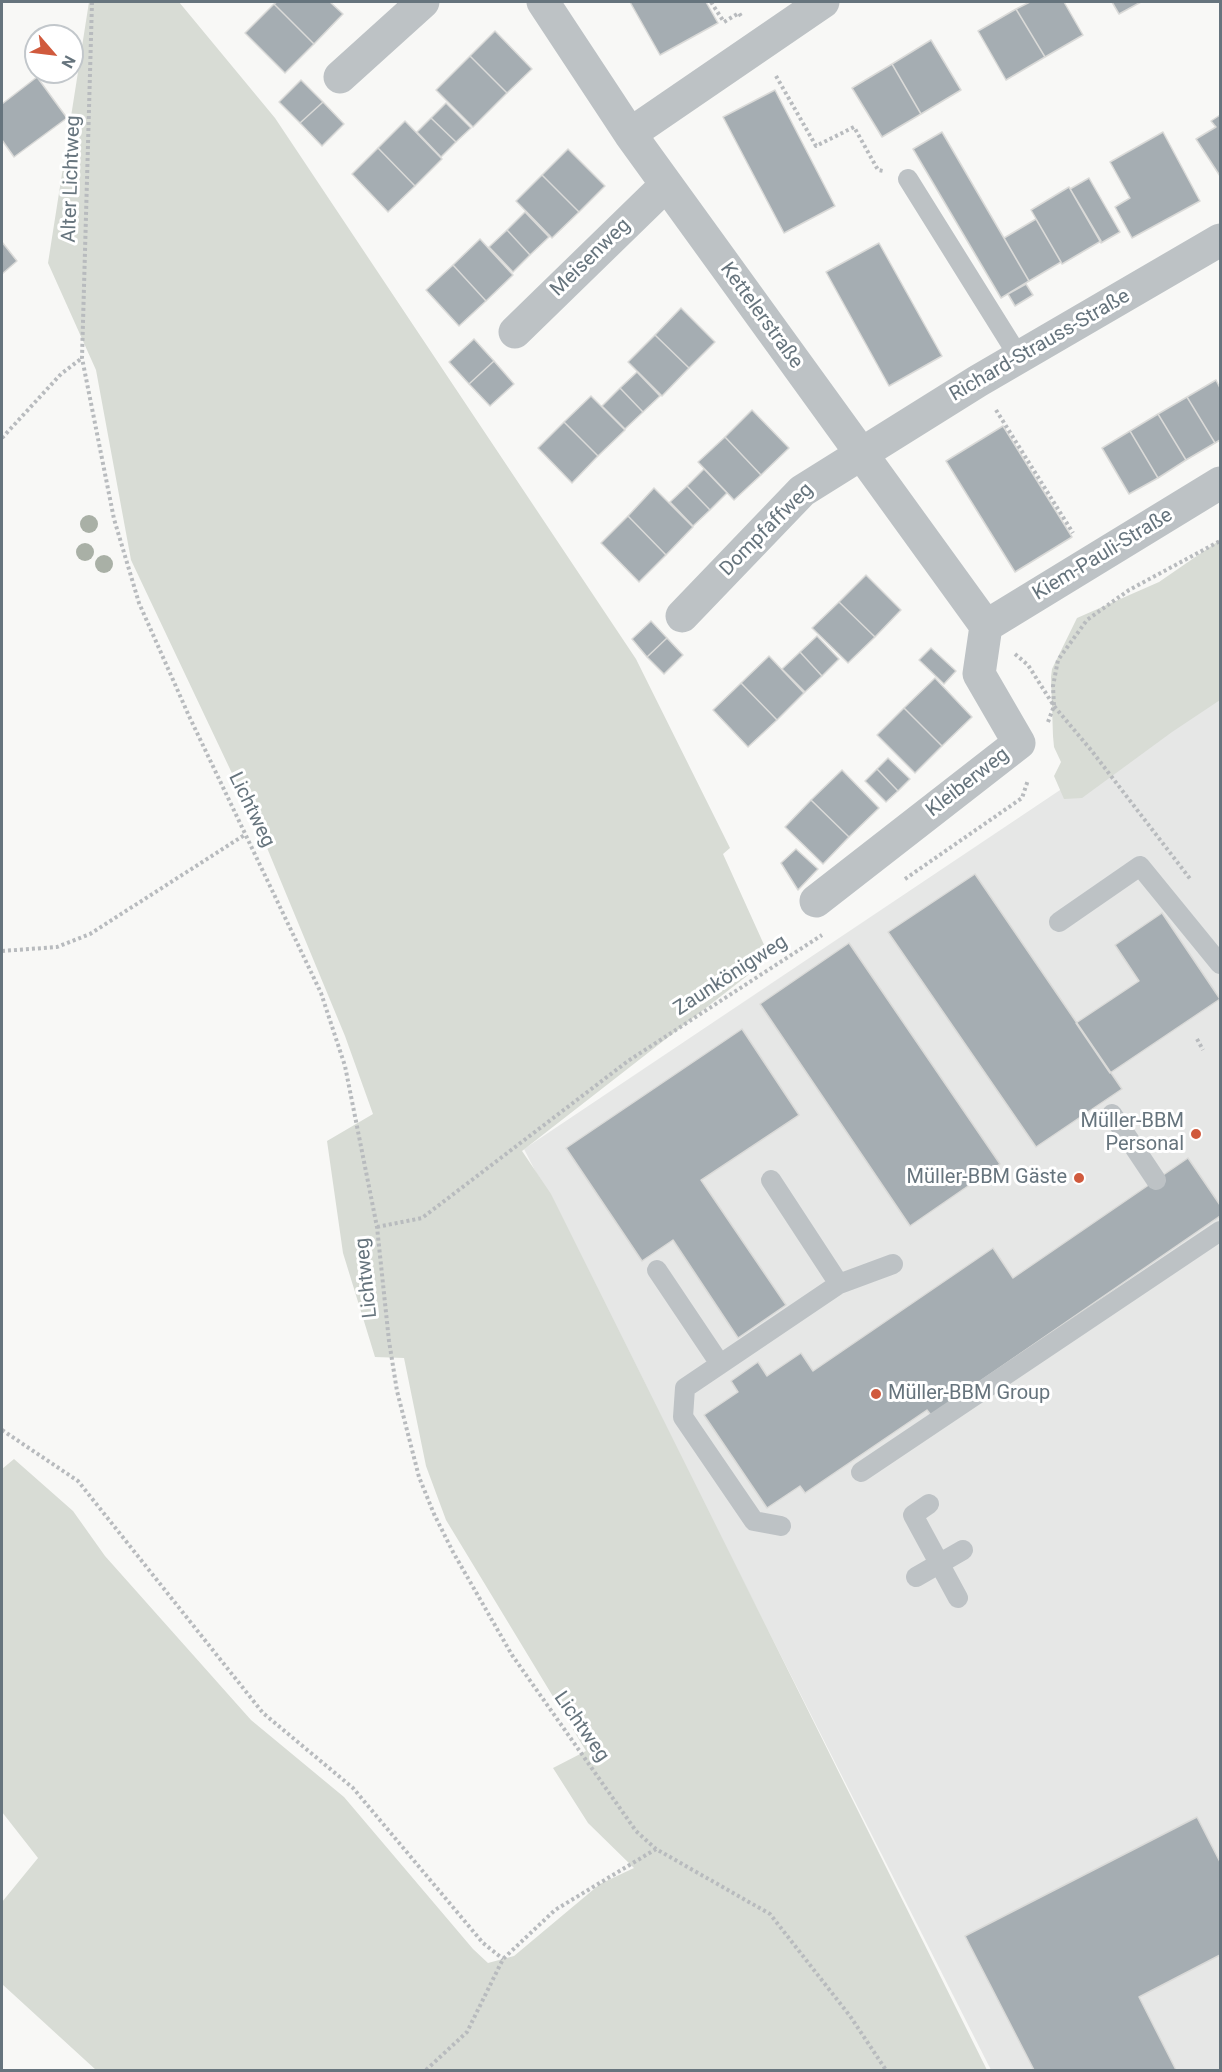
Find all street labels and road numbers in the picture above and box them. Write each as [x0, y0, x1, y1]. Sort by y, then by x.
street label: Alter Lichtweg [58, 115, 86, 243]
street label: Meisenweg [546, 214, 636, 302]
street label: Kettelerstraße [714, 258, 808, 374]
street label: Richard-Strauss-Straße [946, 285, 1134, 407]
street label: Dompfaffweg [715, 478, 819, 582]
street label: Kiem-Pauli-Straße [1029, 504, 1177, 606]
street label: Kleiberweg [922, 743, 1014, 823]
street label: Lichtweg [223, 769, 279, 851]
street label: Zaunkönigweg [670, 930, 792, 1022]
street label: Lichtweg [351, 1237, 383, 1319]
street label: Lichtweg [548, 1687, 614, 1767]

